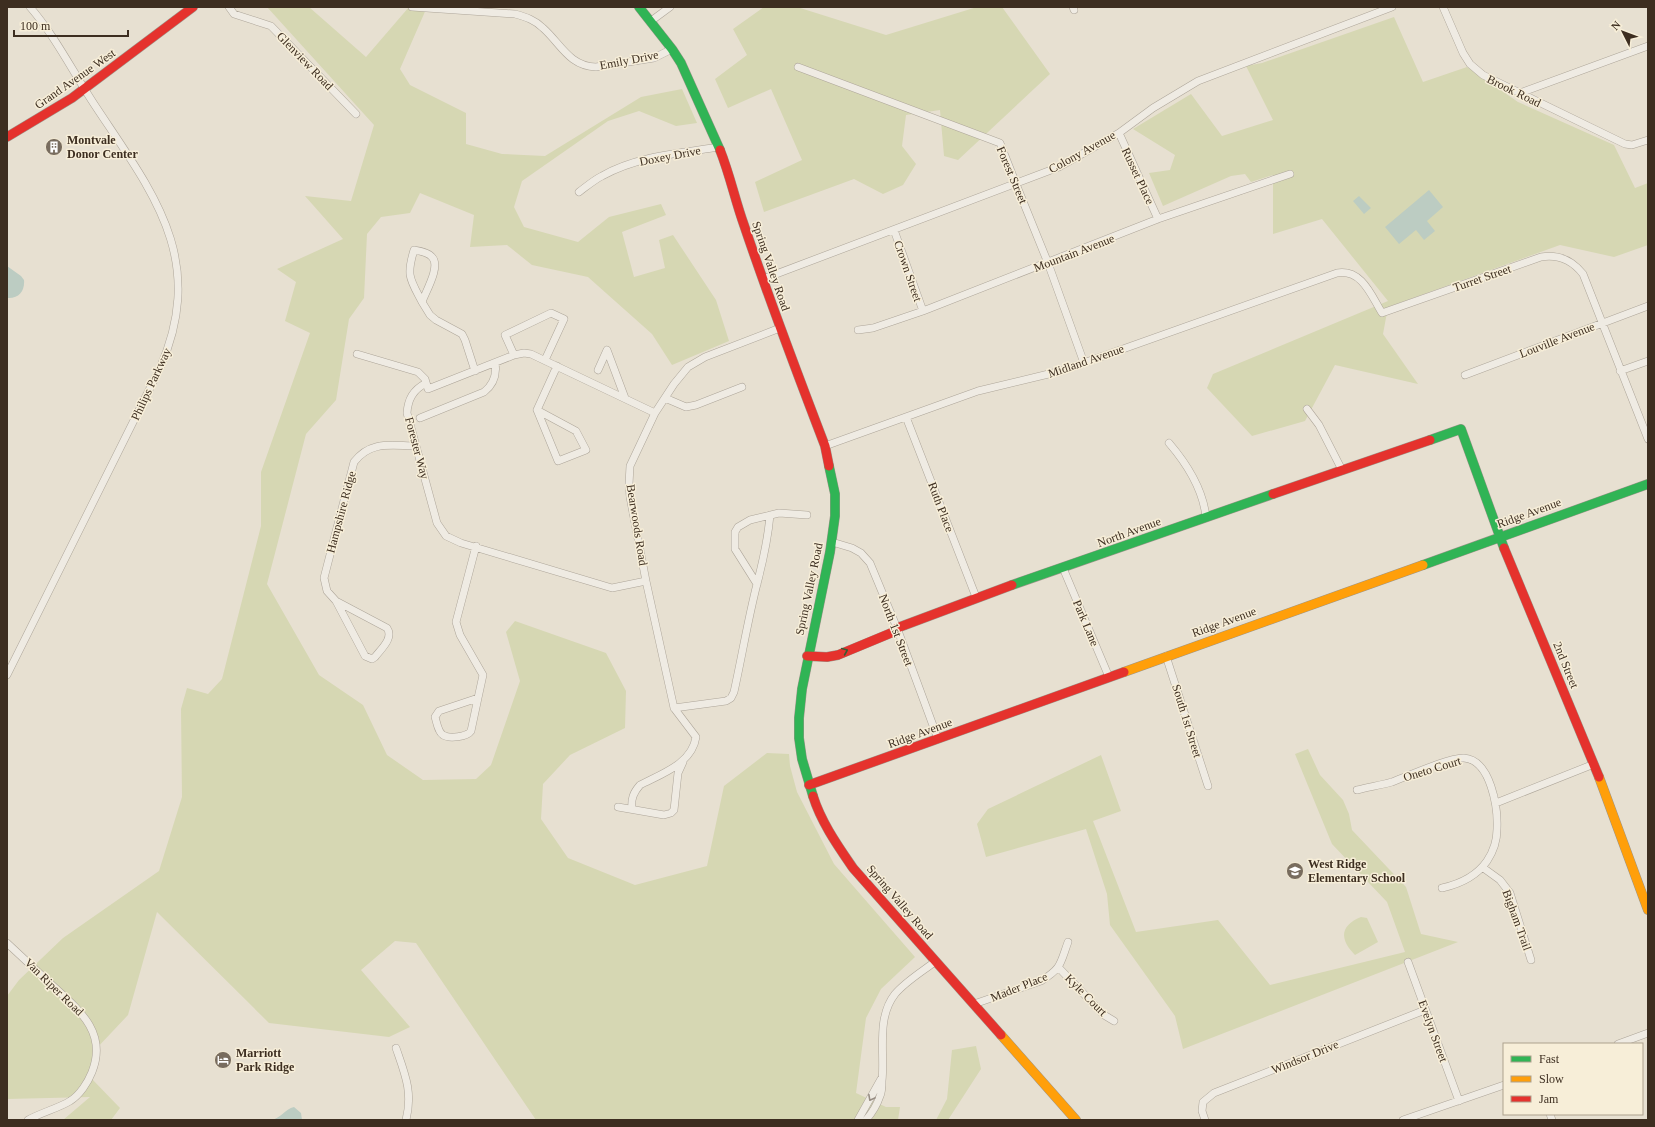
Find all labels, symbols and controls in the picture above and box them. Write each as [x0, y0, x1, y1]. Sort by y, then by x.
scale bar [14, 12, 128, 38]
north arrow [1603, 12, 1643, 52]
text: N [1608, 18, 1623, 32]
text: 100 m [20, 19, 51, 33]
street label: Glenview Road [274, 29, 336, 93]
street label: Grand Avenue West [32, 46, 119, 112]
street label: Emily Drive [598, 47, 660, 73]
street label: Brook Road [1485, 72, 1543, 110]
street label: Colony Avenue [1046, 128, 1118, 176]
place label: Montvale Donor Center [67, 133, 138, 161]
building icon: Montvale Donor Center [44, 137, 64, 157]
street label: Doxey Drive [638, 143, 702, 169]
street label: Forest Street [994, 144, 1031, 206]
street label: Russet Place [1119, 145, 1157, 207]
street label: Spring Valley Road [749, 219, 793, 313]
street label: Mountain Avenue [1032, 231, 1116, 275]
street label: Crown Street [891, 239, 925, 304]
street label: Turret Street [1451, 261, 1514, 294]
street label: Louville Avenue [1517, 319, 1597, 361]
street label: Midland Avenue [1046, 341, 1126, 381]
street label: Philips Parkway [128, 346, 174, 422]
street label: Forester Way [402, 415, 432, 481]
street label: Hampshire Ridge [323, 469, 359, 555]
street label: Ruth Place [925, 480, 957, 534]
street label: Bearwoods Road [624, 483, 650, 567]
street label: Ridge Avenue [1495, 495, 1563, 531]
street label: North Avenue [1095, 514, 1163, 550]
street label: Spring Valley Road [792, 542, 826, 636]
street label: North 1st Street [876, 592, 916, 669]
street label: Park Lane [1070, 598, 1102, 648]
street label: Ridge Avenue [1190, 604, 1258, 640]
street label: 2nd Street [1550, 640, 1582, 691]
one-way arrow [842, 648, 849, 656]
street label: South 1st Street [1169, 683, 1205, 760]
street label: Ridge Avenue [886, 715, 954, 751]
street label: Oneto Court [1401, 753, 1463, 784]
place label: West Ridge Elementary School [1308, 857, 1406, 885]
school or university icon: West Ridge Elementary School [1285, 861, 1305, 881]
street label: Spring Valley Road [864, 862, 936, 942]
street label: Bigham Trail [1500, 888, 1535, 953]
street label: Van Riper Road [22, 955, 86, 1019]
street label: Mader Place [988, 969, 1050, 1005]
street label: Kyle Court [1062, 971, 1110, 1019]
street label: Evelyn Street [1415, 998, 1451, 1065]
street label: Windsor Drive [1269, 1037, 1341, 1077]
legend [1503, 1043, 1643, 1115]
place label: Marriott Park Ridge [236, 1046, 295, 1074]
hotel icon: Marriott Park Ridge [213, 1050, 233, 1070]
text: Fast [1539, 1052, 1560, 1066]
text: Slow [1539, 1072, 1564, 1086]
text: Jam [1539, 1092, 1559, 1106]
one-way arrow [868, 1094, 876, 1101]

